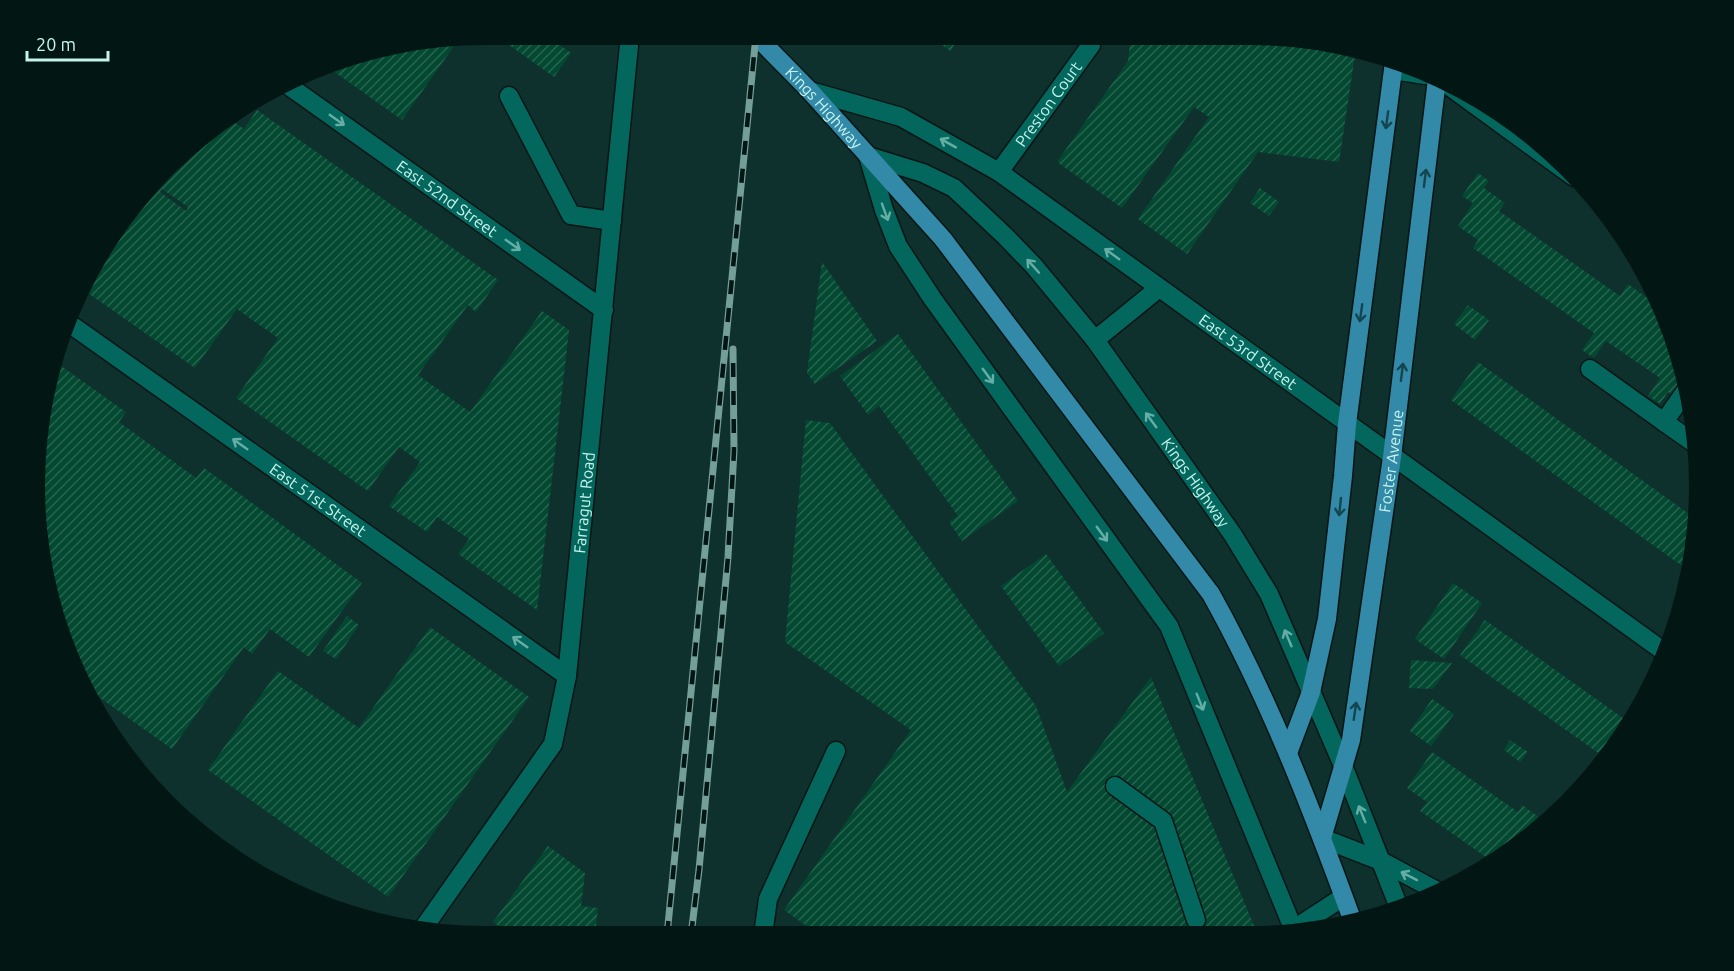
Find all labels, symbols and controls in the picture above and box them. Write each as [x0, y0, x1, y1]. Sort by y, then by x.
scale bar [27, 24, 108, 62]
text: 20 m [36, 34, 76, 54]
street label: Preston Court [1011, 57, 1085, 150]
street label: Kings Highway [782, 63, 866, 152]
one-way arrow [1381, 110, 1392, 129]
one-way arrow [328, 114, 344, 126]
one-way arrow [940, 137, 957, 149]
street label: East 52nd Street [393, 157, 501, 241]
one-way arrow [1420, 169, 1431, 189]
one-way arrow [880, 202, 891, 221]
one-way arrow [504, 239, 521, 251]
one-way arrow [1105, 248, 1121, 260]
one-way arrow [1026, 258, 1040, 273]
one-way arrow [1355, 303, 1366, 323]
street label: East 53rd Street [1196, 310, 1301, 393]
one-way arrow [1397, 362, 1408, 382]
one-way arrow [982, 368, 994, 384]
street label: Foster Avenue [1375, 409, 1407, 514]
one-way arrow [1145, 413, 1157, 429]
street label: Kings Highway [1158, 434, 1233, 530]
one-way arrow [233, 438, 249, 450]
street label: Farragut Road [570, 451, 598, 554]
street label: East 51st Street [266, 459, 370, 540]
one-way arrow [1334, 497, 1345, 516]
one-way arrow [1096, 526, 1108, 542]
one-way arrow [1282, 630, 1293, 648]
one-way arrow [512, 636, 528, 648]
one-way arrow [1195, 692, 1206, 710]
one-way arrow [1350, 701, 1361, 721]
one-way arrow [1356, 806, 1367, 824]
one-way arrow [1401, 870, 1418, 882]

